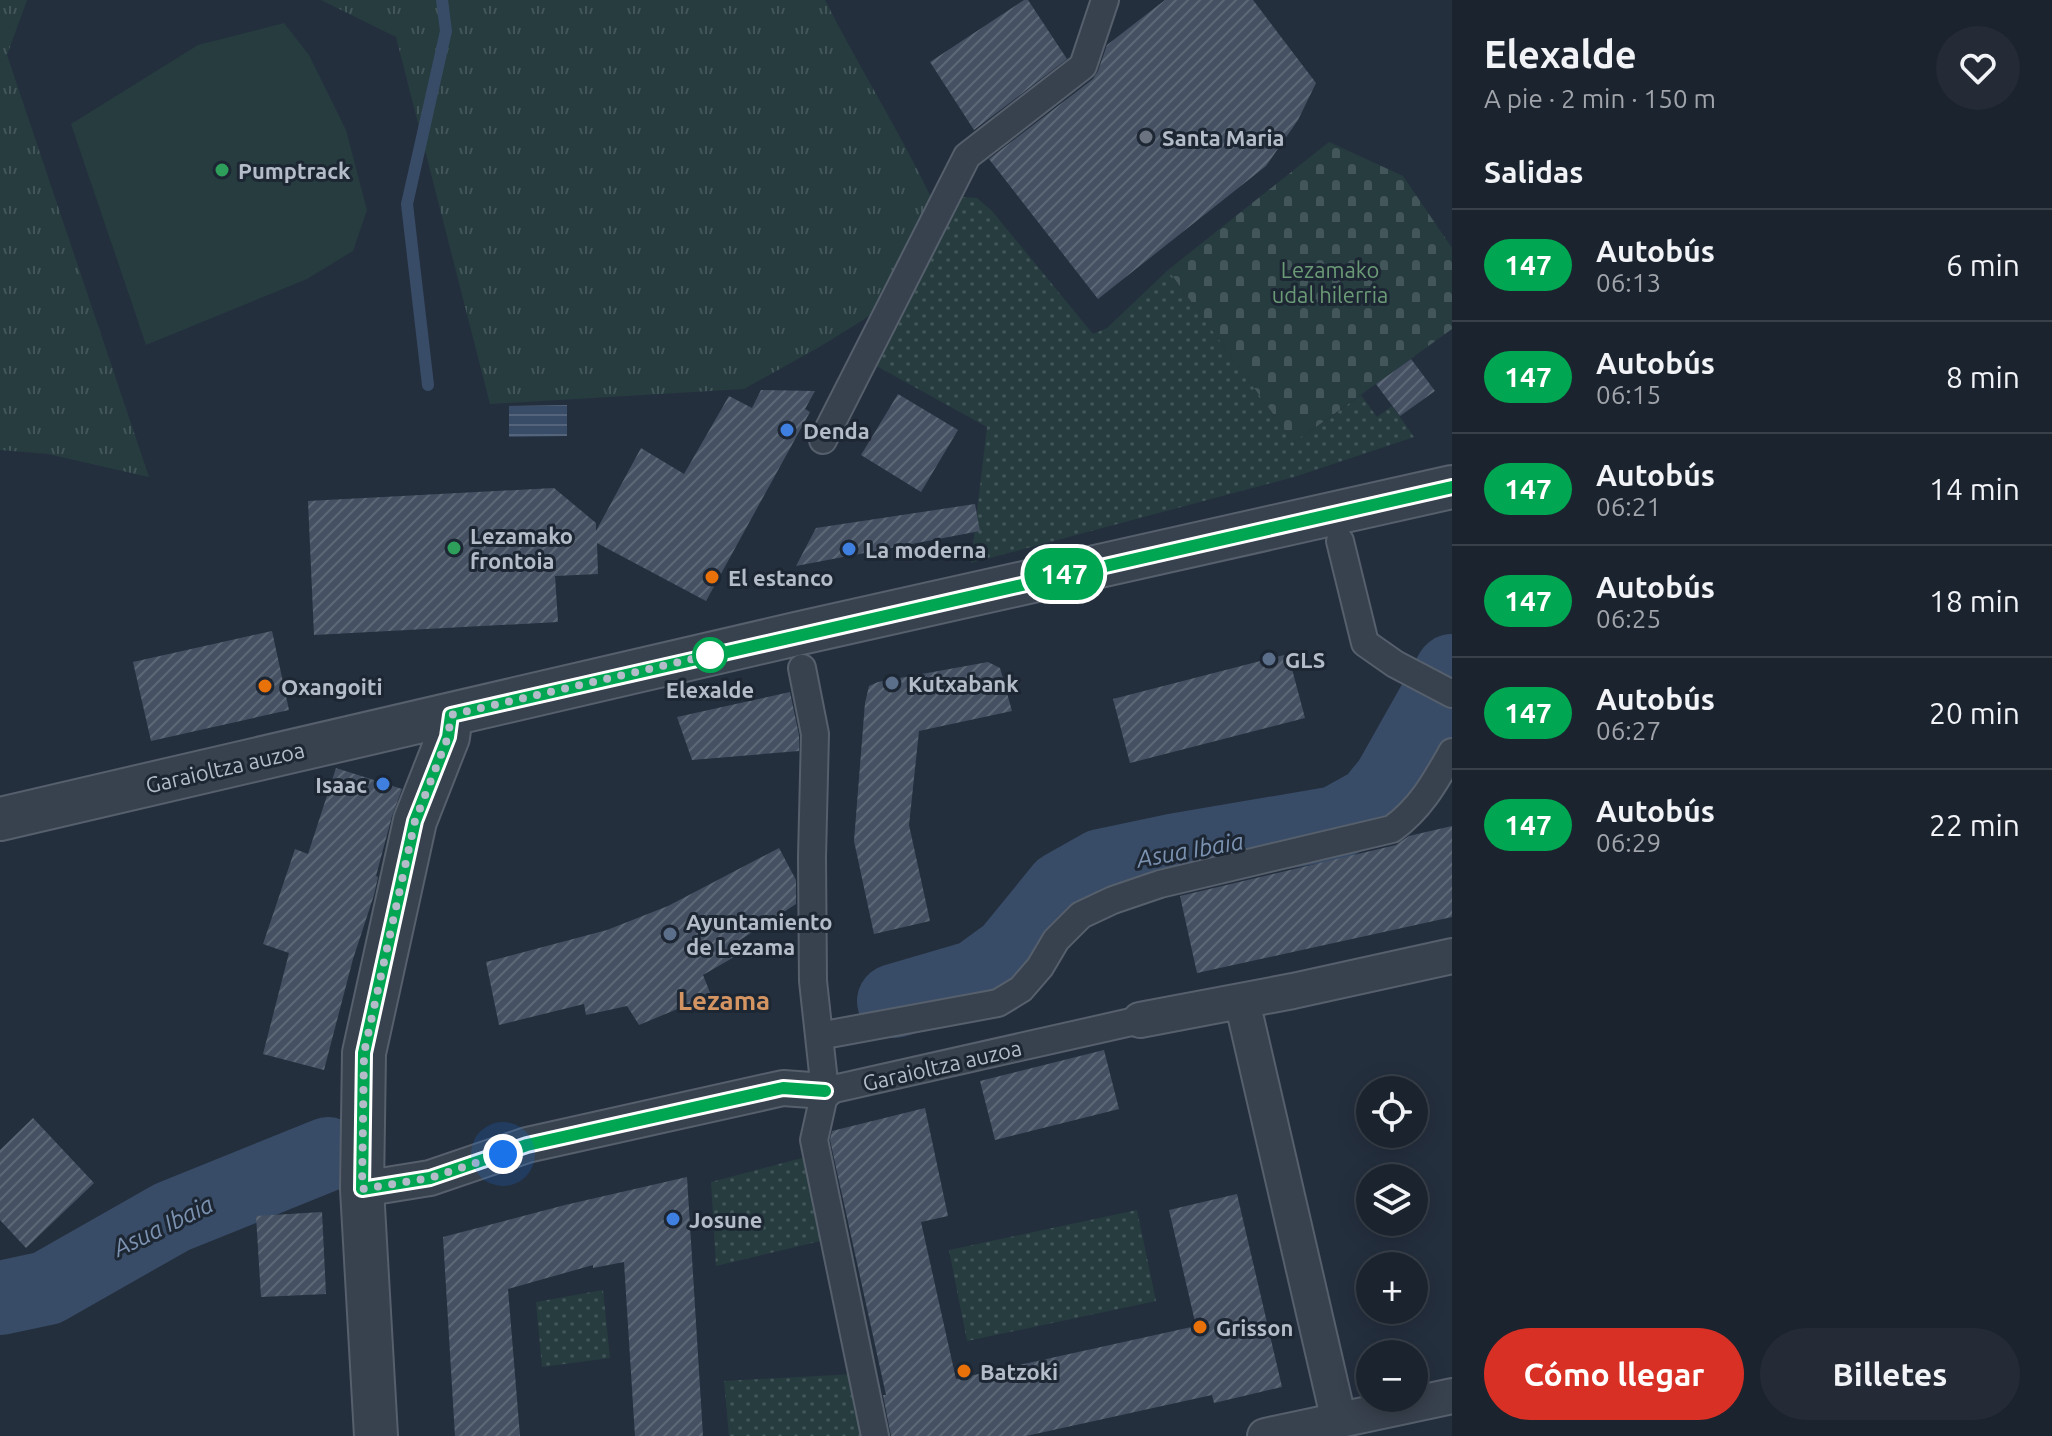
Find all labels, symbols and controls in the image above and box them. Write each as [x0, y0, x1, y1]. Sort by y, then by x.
button: heart [1936, 26, 2020, 110]
text: Elexalde [1484, 33, 1637, 75]
text: A pie · 2 min · 150 m [1484, 84, 1716, 113]
place label: Santa Maria [1162, 125, 1284, 150]
marker: Santa Maria [1137, 128, 1155, 146]
text: Salidas [1484, 155, 1583, 189]
place label: Pumptrack [238, 158, 351, 183]
marker: Pumptrack [213, 161, 231, 179]
text: Autobús [1596, 234, 1715, 268]
text: 6 min [1946, 248, 2020, 282]
text: 147 [1504, 249, 1552, 280]
park label: Lezamako udal hilerria [1272, 257, 1388, 307]
text: 06:13 [1596, 268, 1661, 297]
text: Autobús [1596, 346, 1715, 380]
text: 8 min [1946, 360, 2020, 394]
text: 147 [1504, 361, 1552, 392]
text: 06:15 [1596, 380, 1661, 409]
place label: Denda [803, 418, 870, 443]
marker: Denda [778, 421, 796, 439]
text: Autobús [1596, 458, 1715, 492]
text: 14 min [1929, 472, 2020, 506]
text: 147 [1504, 473, 1552, 504]
text: 06:21 [1596, 492, 1661, 521]
place label: Lezamako frontoia [470, 523, 573, 573]
place label: La moderna [865, 537, 986, 562]
marker: Lezamako frontoia [445, 539, 463, 557]
marker: La moderna [840, 540, 858, 558]
line badge: 147 [1018, 548, 1110, 600]
text: 147 [1040, 558, 1088, 589]
place label: El estanco [728, 565, 834, 590]
marker: El estanco [703, 568, 721, 586]
text: Autobús [1596, 570, 1715, 604]
text: 18 min [1929, 584, 2020, 618]
text: 147 [1504, 585, 1552, 616]
text: 06:25 [1596, 604, 1661, 633]
marker: Elexalde [693, 638, 727, 672]
place label: GLS [1285, 647, 1325, 672]
marker: GLS [1260, 650, 1278, 668]
place label: Kutxabank [908, 671, 1019, 696]
place label: Oxangoiti [281, 674, 383, 699]
marker: Kutxabank [883, 674, 901, 692]
marker: Oxangoiti [256, 677, 274, 695]
place label: Elexalde [666, 677, 754, 702]
text: Autobús [1596, 682, 1715, 716]
text: 20 min [1929, 696, 2020, 730]
text: 147 [1504, 697, 1552, 728]
text: 06:27 [1596, 716, 1661, 745]
street label: Garaioltza auzoa [143, 737, 307, 797]
place label: Isaac [315, 772, 367, 797]
marker: Isaac [374, 775, 392, 793]
text: Autobús [1596, 794, 1715, 828]
text: 22 min [1929, 808, 2020, 842]
text: 147 [1504, 809, 1552, 840]
water label: Asua Ibaia [1133, 827, 1246, 873]
text: 06:29 [1596, 828, 1661, 857]
place label: Ayuntamiento de Lezama [686, 909, 832, 959]
marker: Ayuntamiento de Lezama [661, 925, 679, 943]
district label: Lezama [678, 986, 770, 1015]
street label: Garaioltza auzoa [860, 1035, 1024, 1095]
map controls [1356, 1076, 1428, 1412]
button: locate [1356, 1076, 1428, 1148]
your location [483, 1134, 523, 1174]
button: layers [1356, 1164, 1428, 1236]
water label: Asua Ibaia [108, 1190, 217, 1262]
place label: Josune [689, 1207, 762, 1232]
marker: Josune [664, 1210, 682, 1228]
button: + [1356, 1252, 1428, 1324]
place label: Grisson [1216, 1315, 1293, 1340]
marker: Grisson [1191, 1318, 1209, 1336]
button: Cómo llegar [1484, 1328, 1744, 1420]
button: Billetes [1760, 1328, 2020, 1420]
button: − [1356, 1340, 1428, 1412]
place label: Batzoki [980, 1359, 1058, 1384]
marker: Batzoki [955, 1362, 973, 1380]

